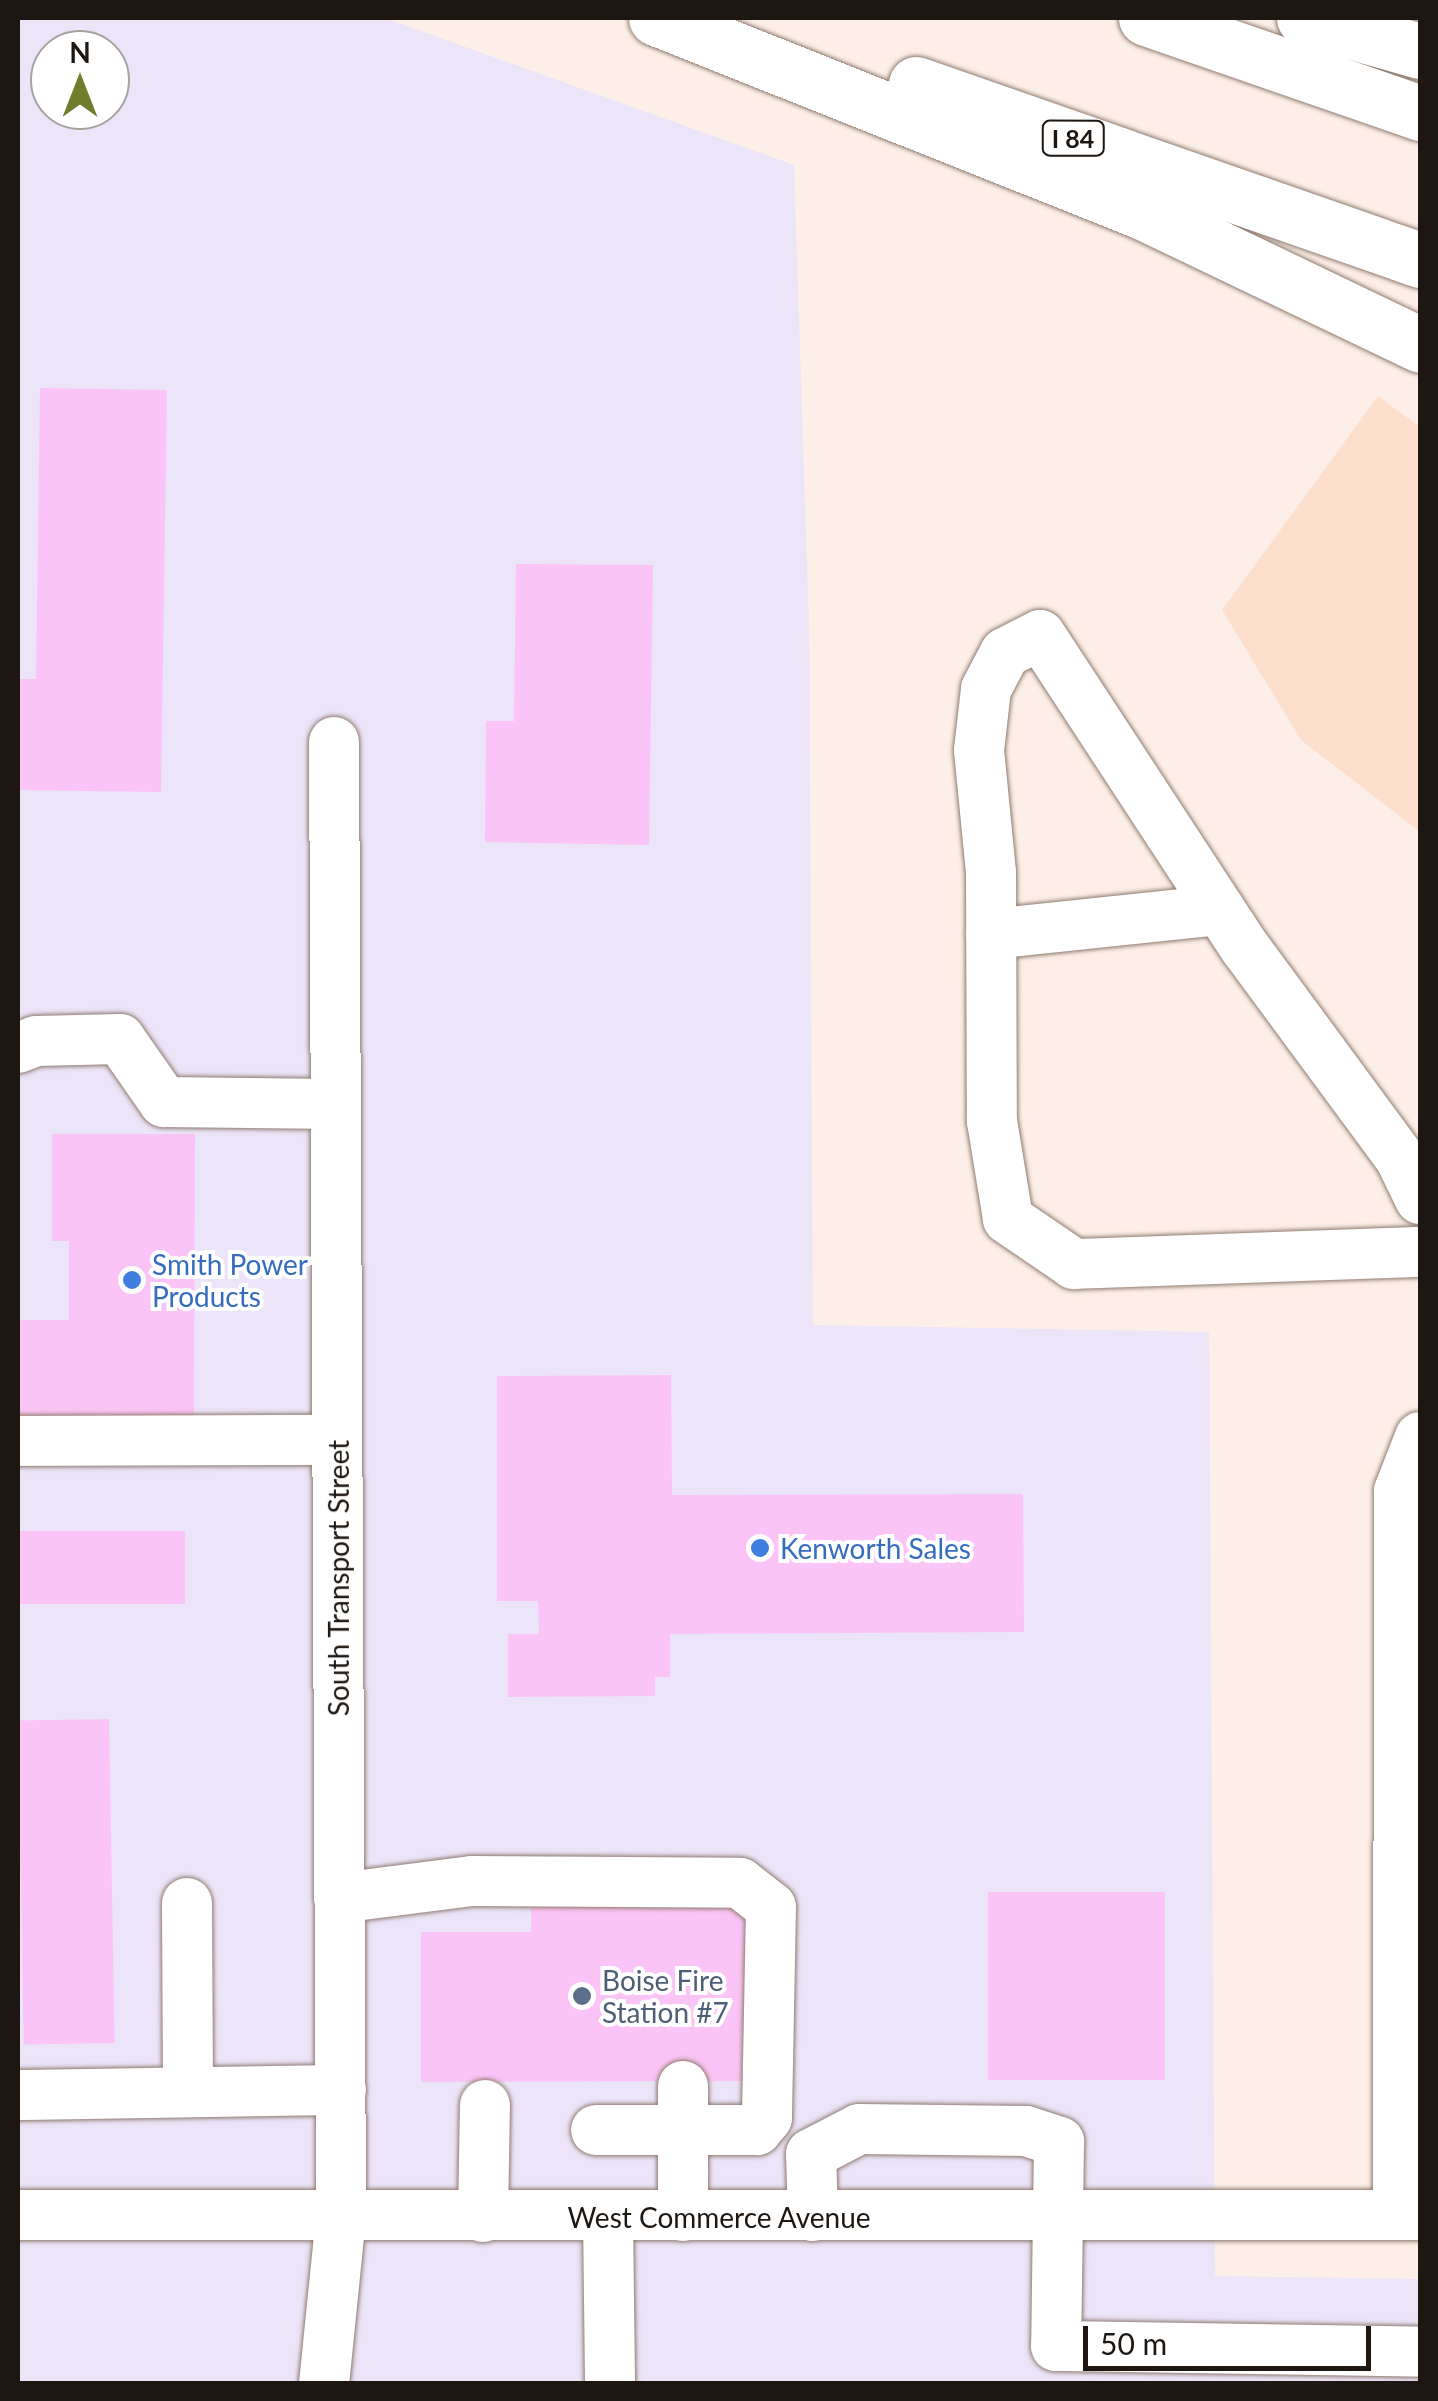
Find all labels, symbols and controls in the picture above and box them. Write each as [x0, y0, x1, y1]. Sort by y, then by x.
north arrow [30, 30, 130, 130]
text: N [69, 35, 91, 69]
road number: I 84 [1040, 118, 1106, 158]
place label: Smith Power Products [152, 1247, 308, 1313]
marker: Smith Power Products [121, 1269, 143, 1291]
street label: South Transport Street [321, 1439, 355, 1717]
place label: Kenworth Sales [780, 1531, 971, 1565]
marker: Kenworth Sales [749, 1537, 771, 1559]
place label: Boise Fire Station #7 [602, 1963, 729, 2029]
marker: Boise Fire Station #7 [571, 1985, 593, 2007]
street label: West Commerce Avenue [567, 2200, 871, 2234]
scale bar [1088, 2306, 1376, 2368]
text: 50 m [1100, 2325, 1167, 2361]

